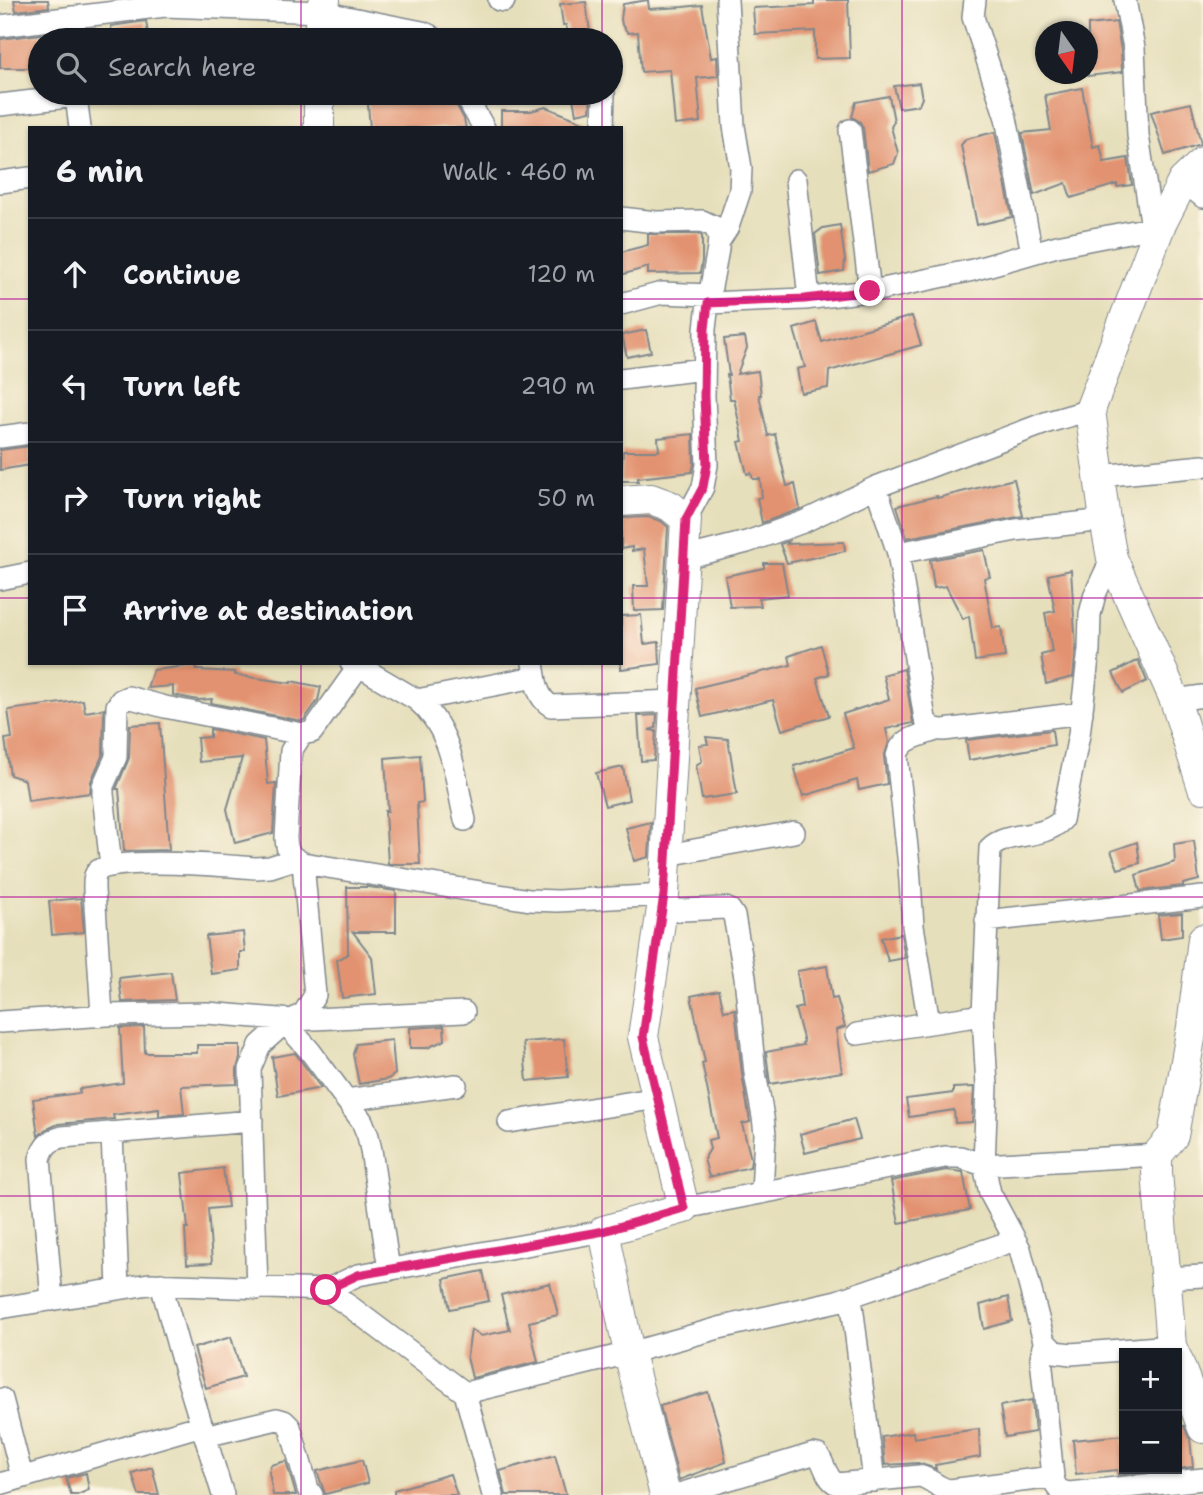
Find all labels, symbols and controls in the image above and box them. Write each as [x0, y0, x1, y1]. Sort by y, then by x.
north arrow [1035, 21, 1098, 84]
search box [28, 28, 623, 105]
icon: search [52, 48, 90, 86]
text: Search here [108, 49, 257, 84]
text: 6 min [56, 151, 143, 192]
text: Walk · 460 m [442, 157, 595, 187]
icon: ahead [56, 255, 94, 293]
text: Continue [123, 257, 241, 292]
text: 120 m [527, 259, 595, 289]
route end [854, 275, 885, 306]
icon: left [56, 367, 94, 405]
text: Turn left [123, 369, 240, 404]
text: 290 m [521, 371, 595, 401]
icon: right [56, 479, 94, 517]
text: Turn right [123, 481, 261, 516]
text: 50 m [537, 483, 595, 513]
icon: arrive [56, 591, 94, 629]
text: Arrive at destination [123, 593, 413, 628]
route start [310, 1274, 341, 1305]
map controls [1119, 1348, 1182, 1474]
button: + [1119, 1348, 1182, 1411]
button: − [1119, 1411, 1182, 1474]

